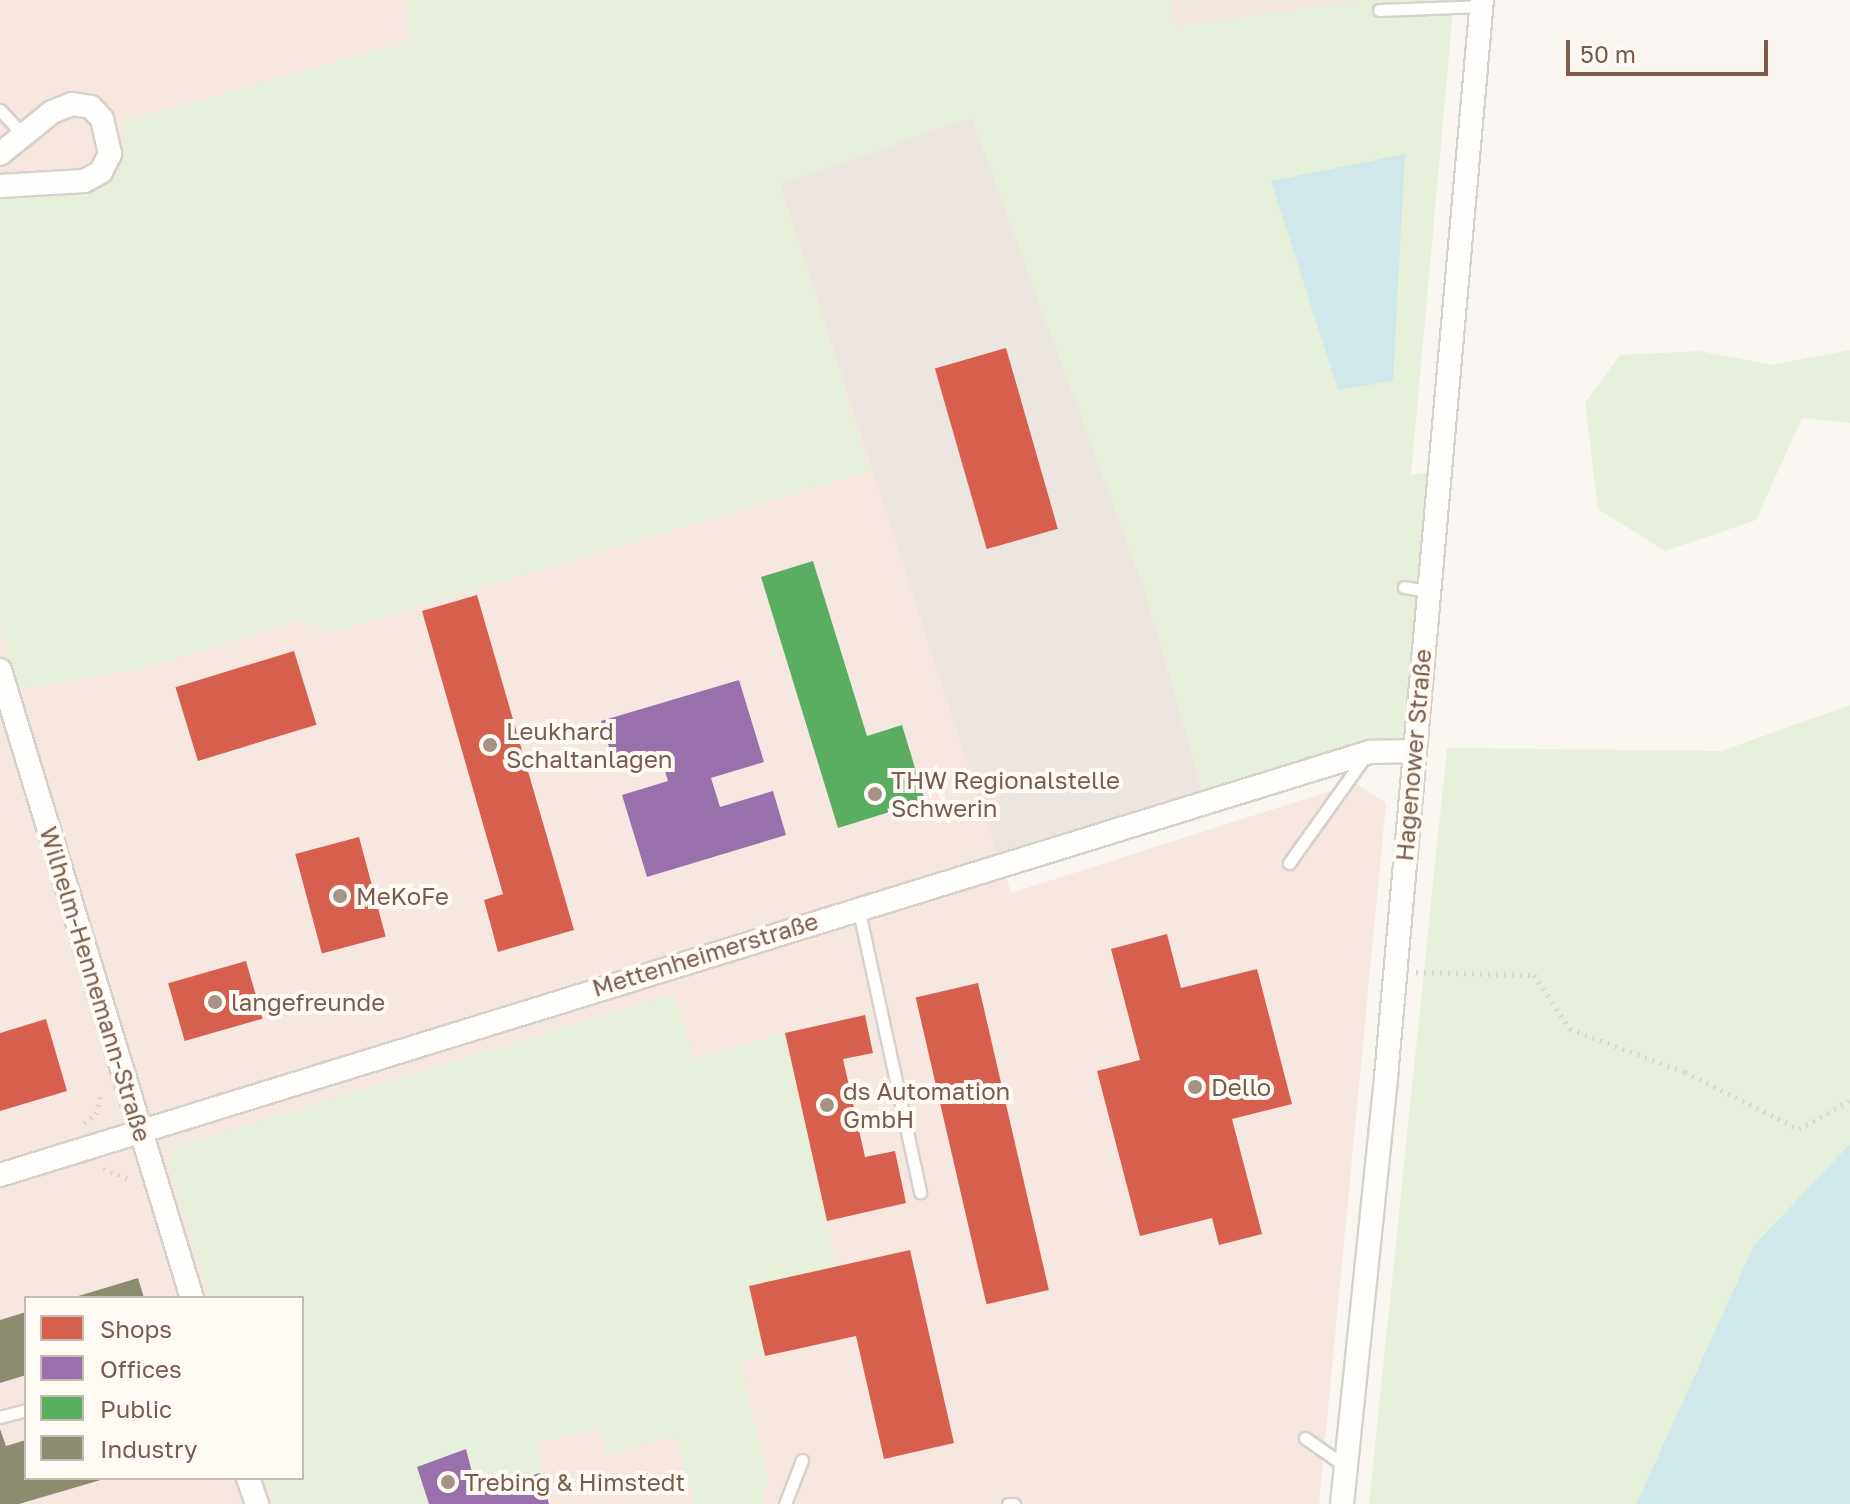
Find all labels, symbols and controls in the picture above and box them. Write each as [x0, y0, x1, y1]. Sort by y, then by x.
scale bar [1570, 24, 1772, 74]
text: 50 m [1580, 39, 1636, 68]
street label: Hagenower Straße [1389, 648, 1437, 862]
place label: Leukhard Schaltanlagen [506, 717, 673, 773]
marker: Leukhard Schaltanlagen [481, 736, 499, 754]
place label: THW Regionalstelle Schwerin [891, 766, 1120, 822]
marker: THW Regionalstelle Schwerin [866, 785, 884, 803]
street label: Wilhelm-Hennemann-Straße [34, 823, 158, 1145]
place label: MeKoFe [356, 882, 449, 910]
marker: MeKoFe [331, 887, 349, 905]
street label: Mettenheimerstraße [589, 906, 821, 1002]
place label: langefreunde [231, 988, 385, 1016]
marker: langefreunde [206, 993, 224, 1011]
place label: Dello [1211, 1073, 1271, 1101]
place label: ds Automation GmbH [843, 1077, 1010, 1133]
marker: Dello [1186, 1078, 1204, 1096]
marker: ds Automation GmbH [818, 1096, 836, 1114]
legend [24, 1296, 304, 1480]
text: Shops [100, 1314, 172, 1343]
text: Offices [100, 1354, 182, 1383]
text: Public [100, 1394, 172, 1423]
text: Industry [100, 1434, 197, 1463]
place label: Trebing & Himstedt [464, 1468, 685, 1496]
marker: Trebing & Himstedt [439, 1473, 457, 1491]

